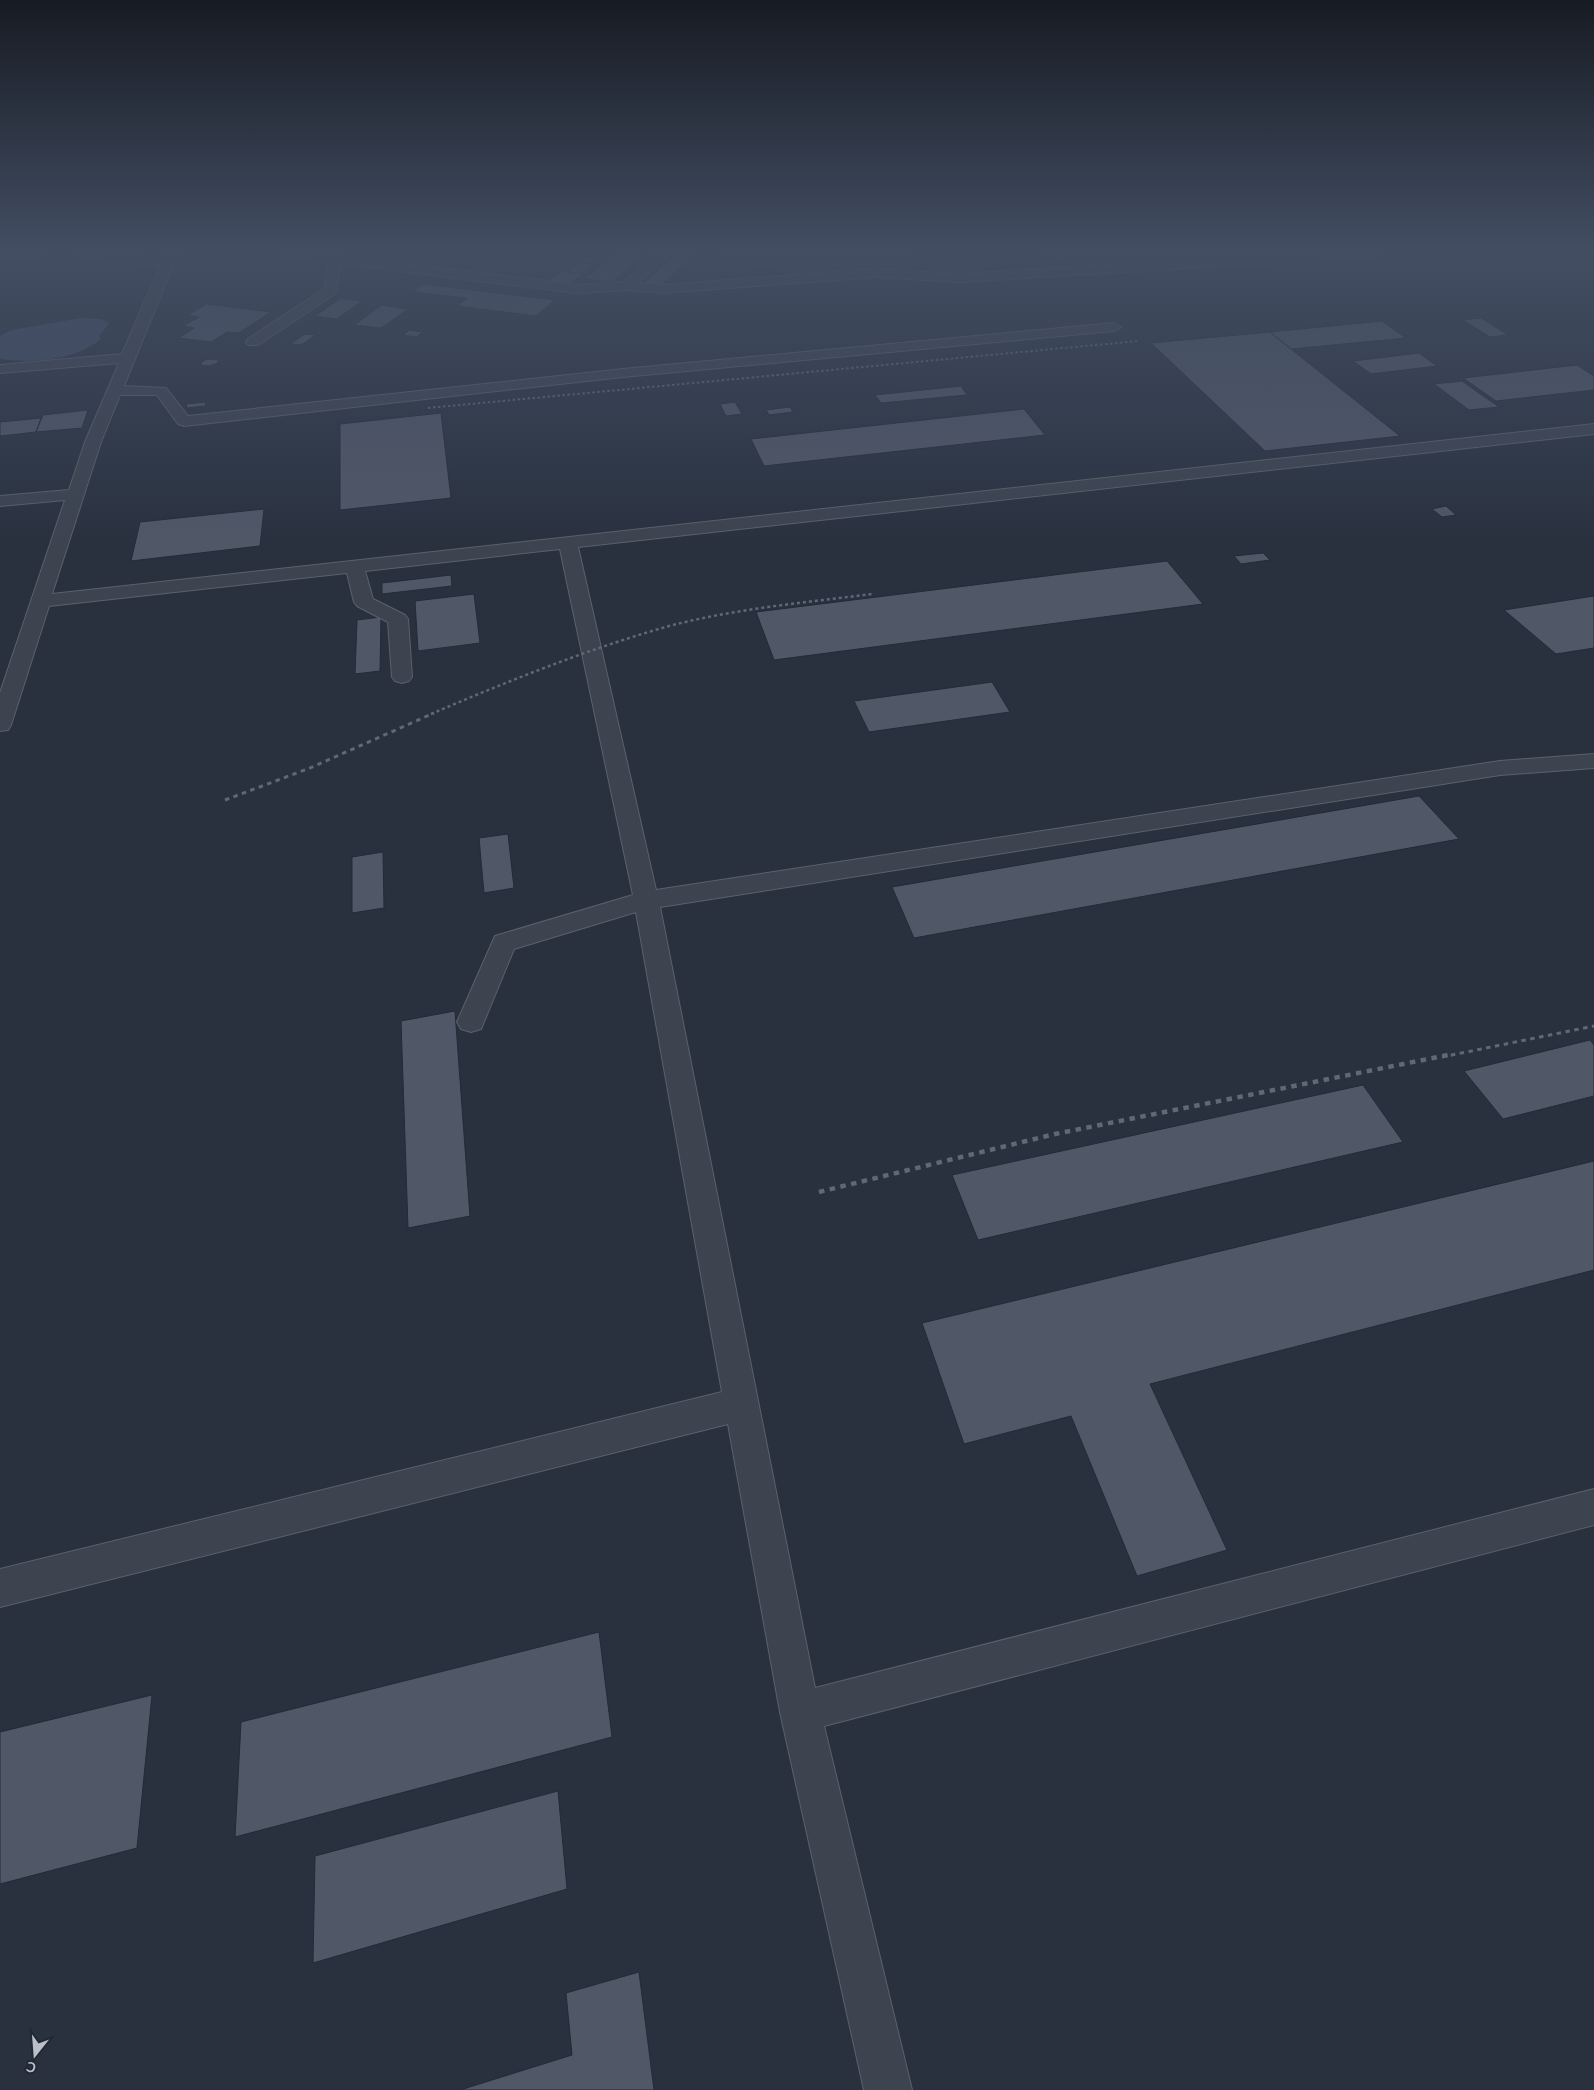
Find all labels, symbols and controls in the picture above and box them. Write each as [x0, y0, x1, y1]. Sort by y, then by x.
north arrow [10, 2030, 60, 2080]
text: С [24, 2057, 38, 2077]

